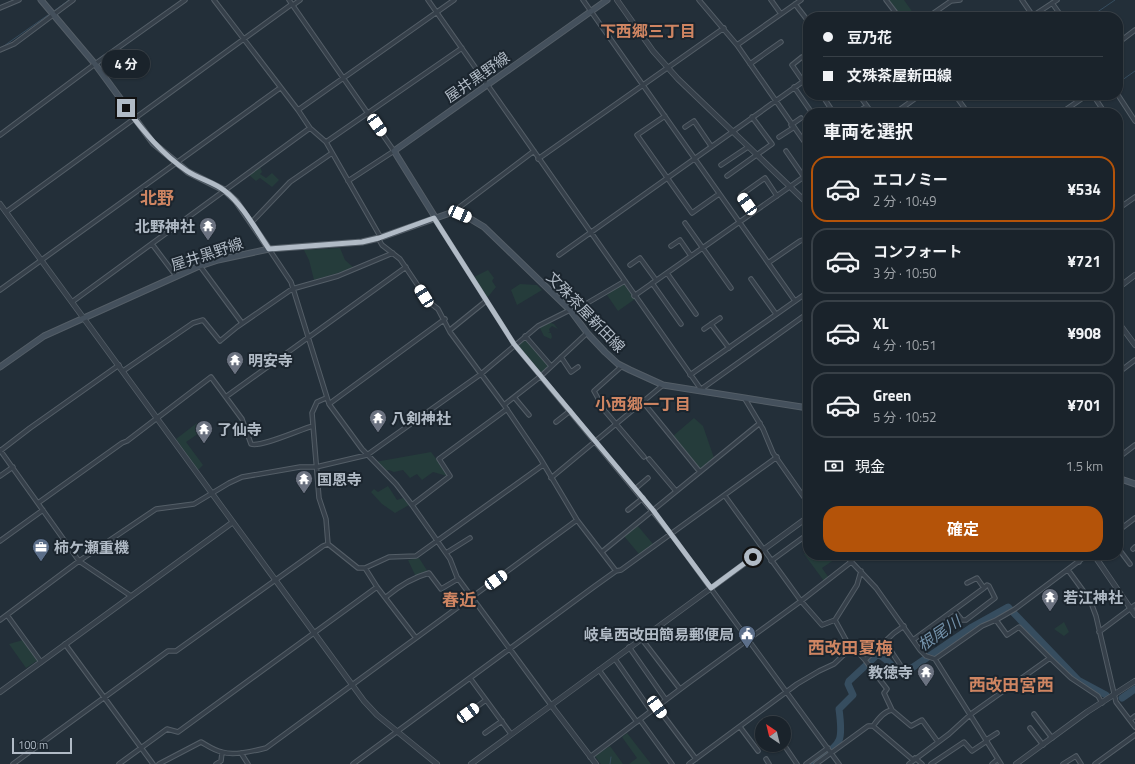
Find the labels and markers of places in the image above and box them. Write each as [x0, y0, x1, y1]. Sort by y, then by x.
place label: 北野神社 [135, 215, 195, 238]
temple icon: 北野神社 [198, 216, 218, 241]
place label: 明安寺 [248, 349, 293, 372]
temple icon: 明安寺 [225, 350, 245, 375]
place label: 八剣神社 [391, 407, 451, 430]
temple icon: 八剣神社 [368, 408, 388, 433]
place label: 了仙寺 [217, 418, 262, 441]
temple icon: 了仙寺 [194, 419, 214, 444]
place label: 国恩寺 [317, 468, 362, 491]
temple icon: 国恩寺 [294, 469, 314, 494]
place label: 柿ケ瀬重機 [54, 536, 129, 559]
office icon: 柿ケ瀬重機 [31, 537, 51, 562]
place label: 若江神社 [1063, 586, 1123, 609]
temple icon: 若江神社 [1040, 587, 1060, 612]
place label: 岐阜西改田簡易郵便局 [584, 623, 734, 646]
public building icon: 岐阜西改田簡易郵便局 [737, 624, 757, 649]
place label: 教徳寺 [868, 661, 913, 684]
temple icon: 教徳寺 [916, 662, 936, 687]

